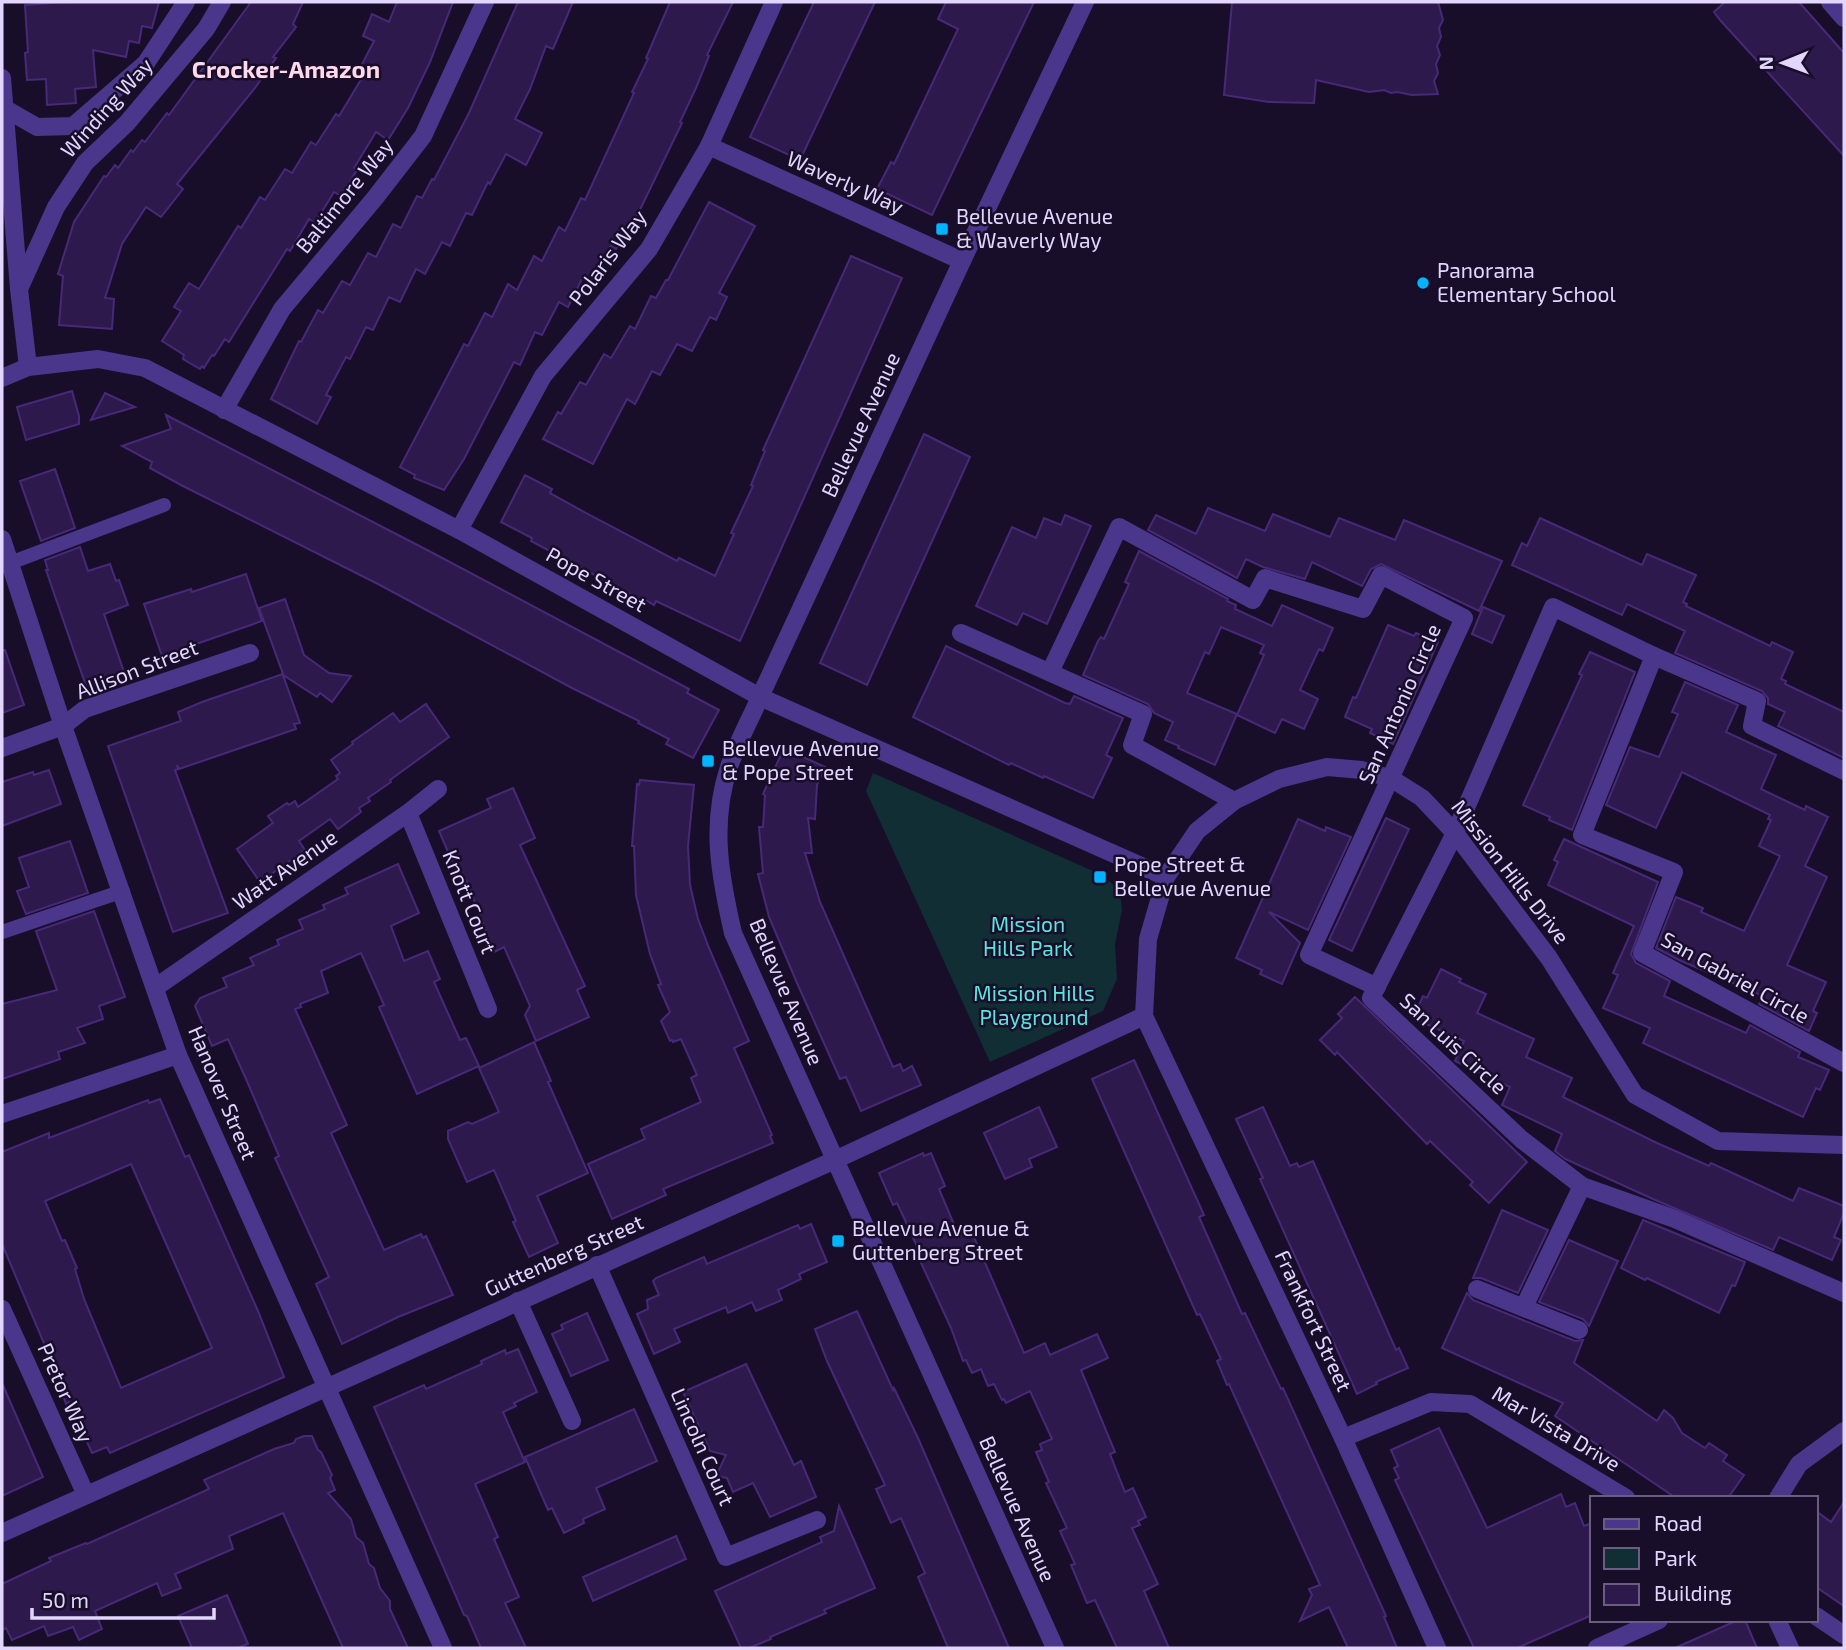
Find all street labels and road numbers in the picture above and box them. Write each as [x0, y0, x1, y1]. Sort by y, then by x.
street label: Winding Way [55, 52, 157, 162]
street label: Baltimore Way [290, 133, 398, 257]
street label: Waverly Way [783, 145, 908, 218]
street label: Polaris Way [563, 204, 651, 310]
street label: Bellevue Avenue [815, 348, 904, 501]
street label: Pope Street [542, 541, 651, 616]
street label: San Antonio Circle [1352, 620, 1445, 787]
street label: Allison Street [72, 634, 201, 703]
street label: Mission Hills Drive [1447, 794, 1575, 948]
street label: Watt Avenue [227, 824, 341, 914]
street label: Knott Court [438, 846, 502, 957]
street label: Bellevue Avenue [745, 914, 830, 1069]
street label: San Gabriel Circle [1657, 926, 1814, 1028]
street label: San Luis Circle [1396, 987, 1513, 1099]
street label: Hanover Street [184, 1022, 263, 1163]
street label: Guttenberg Street [480, 1208, 647, 1301]
street label: Frankfort Street [1271, 1246, 1358, 1395]
street label: Pretor Way [33, 1339, 99, 1446]
street label: Mar Vista Drive [1488, 1380, 1625, 1476]
street label: Lincoln Court [666, 1384, 740, 1509]
street label: Bellevue Avenue [975, 1432, 1062, 1585]

